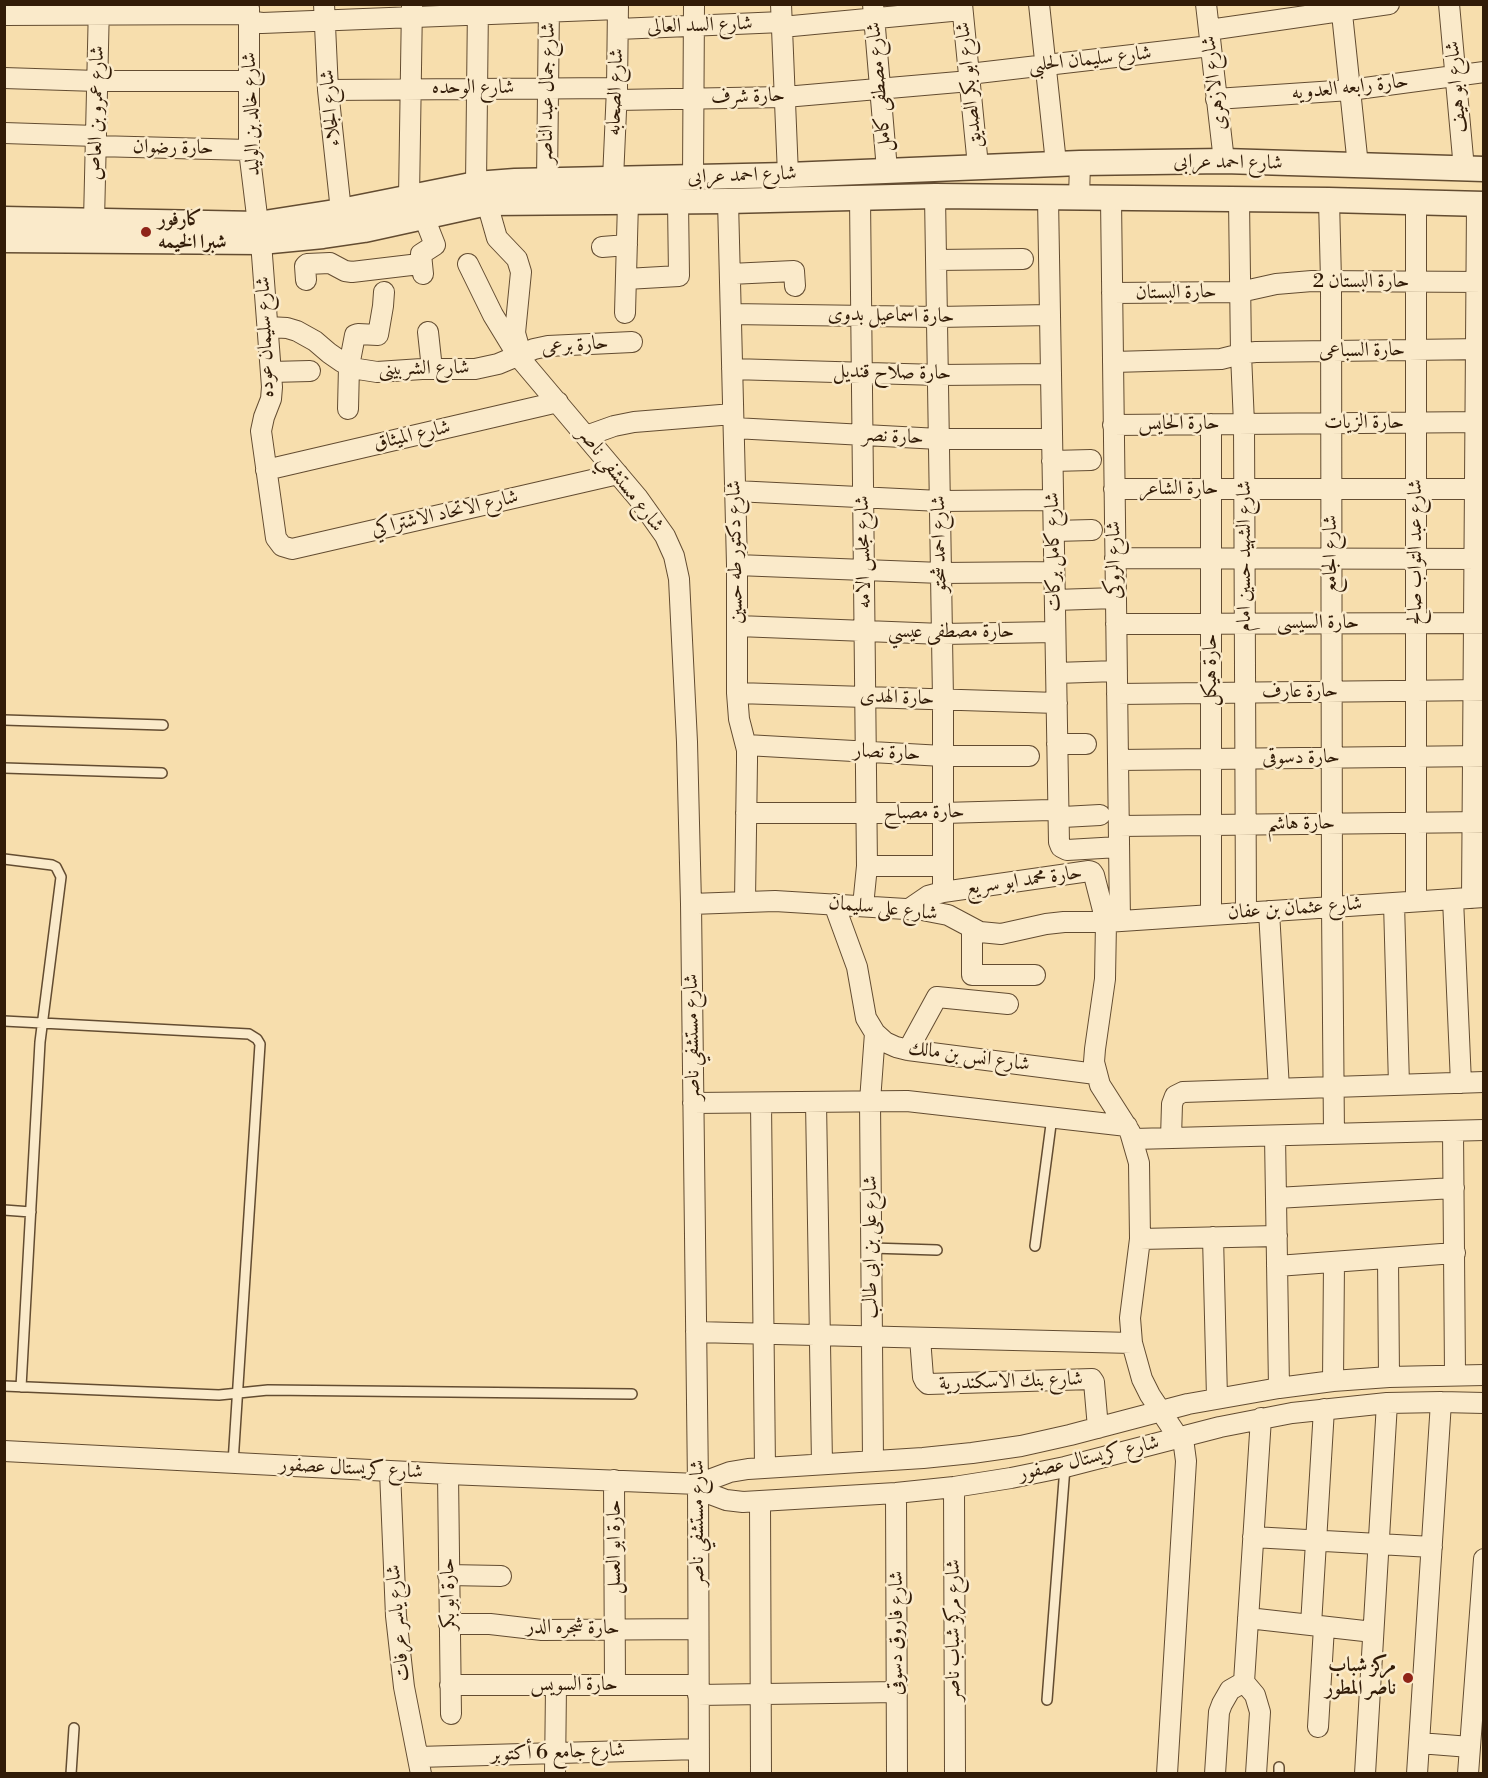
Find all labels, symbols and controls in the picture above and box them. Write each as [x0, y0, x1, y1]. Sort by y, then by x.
street label: شارع السد العالى [647, 12, 753, 40]
street label: شارع مصطفى كامل [862, 21, 898, 153]
street label: شارع ابو بكر الصديق [951, 21, 989, 149]
street label: شارع جمال عبد الناصر [535, 22, 561, 164]
street label: شارع الازهرى [1197, 34, 1233, 132]
street label: شارع ابو هيف [1441, 40, 1473, 134]
street label: شارع سليمان الحلبى [1027, 42, 1153, 78]
street label: شارع عمرو بن العاص [84, 45, 110, 181]
street label: شارع الصحابه [602, 48, 630, 136]
street label: شارع خالد بن الوليد [238, 52, 266, 176]
street label: شارع الجلاء [316, 68, 346, 148]
street label: حارة رابعه العدويه [1290, 70, 1410, 106]
street label: شارع الوحده [432, 76, 514, 100]
street label: حارة شرف [711, 84, 785, 110]
street label: حارة رضوان [132, 135, 214, 161]
street label: شارع احمد عرابى [1173, 150, 1283, 176]
street label: شارع احمد عرابى [687, 162, 797, 190]
place label: كارفور شبرا الخيمه [158, 208, 227, 255]
marker: كارفور شبرا الخيمه [139, 225, 153, 239]
street label: حارة البستان 2 [1313, 270, 1409, 294]
street label: شارع سليمان عوده [252, 276, 280, 398]
street label: حارة البستان [1135, 280, 1217, 306]
street label: حارة اسماعيل بدوى [827, 303, 955, 329]
street label: حارة برعى [541, 331, 609, 361]
street label: حارة السباعى [1319, 338, 1405, 364]
street label: شارع الشربينى [378, 356, 470, 382]
street label: حارة صلاح قنديل [833, 360, 951, 386]
street label: حارة الزيات [1324, 411, 1404, 435]
street label: حارة الحايس [1138, 412, 1220, 436]
street label: شارع الميثاق [371, 415, 453, 457]
street label: شارع مستشفي ناصر [572, 423, 668, 537]
street label: حارة نصر [862, 423, 924, 451]
street label: حارة الشاعر [1140, 477, 1218, 501]
street label: شارع عبد التواب صالح [1404, 479, 1428, 625]
street label: شارع دكتور طه حسين [723, 480, 749, 624]
street label: شارع الشهيد حسين امام [1233, 480, 1257, 632]
street label: شارع الاتحاد الاشتراكي [369, 485, 521, 543]
street label: شارع كامل بركات [1041, 492, 1067, 612]
street label: شارع مجلس الامه [851, 495, 877, 609]
street label: شارع احمد شحتو [927, 495, 953, 593]
street label: شارع الجامع [1319, 515, 1343, 593]
street label: شارع الروكى [1102, 521, 1128, 599]
street label: حارة السيسى [1277, 611, 1359, 635]
street label: حارة مصطفى عيسي [888, 620, 1014, 644]
street label: حارة هيكل [1199, 634, 1223, 706]
street label: حارة عارف [1262, 679, 1338, 705]
street label: حارة الهدى [859, 685, 935, 711]
street label: حارة نصار [853, 739, 921, 767]
street label: حارة دسوقى [1262, 745, 1340, 771]
street label: حارة مصباح [883, 800, 965, 826]
street label: حارة هاشم [1267, 811, 1335, 837]
street label: حارة محمد ابو سريع [964, 861, 1084, 901]
street label: شارع على سليمان [827, 891, 939, 927]
street label: شارع عثمان بن عفان [1227, 892, 1363, 926]
street label: شارع مستشفي ناصر [680, 974, 706, 1100]
street label: شارع انس بن مالك [907, 1037, 1031, 1077]
street label: شارع على بن ابى طالب [859, 1175, 883, 1319]
street label: شارع بنك الاسكندرية [939, 1367, 1083, 1397]
street label: شارع كريستال عصفور [1016, 1431, 1162, 1487]
street label: شارع كريستال عصفور [279, 1453, 423, 1485]
street label: شارع مستشفي ناصر [686, 1460, 710, 1586]
street label: حارة ابو العسل [603, 1500, 627, 1594]
street label: حارة ابو بكر [436, 1558, 462, 1630]
street label: شارع مركز شباب ناصر [942, 1559, 966, 1701]
street label: شارع ياسر عرفات [382, 1564, 416, 1682]
street label: شارع فاروق دسوقى [885, 1571, 909, 1695]
street label: حارة شجره الدر [526, 1615, 620, 1641]
place label: مركز شباب ناصر المطور [1325, 1654, 1396, 1701]
marker: مركز شباب ناصر المطور [1401, 1671, 1415, 1685]
street label: حارة السويس [530, 1673, 618, 1697]
street label: شارع جامع 6 أكتوبر [490, 1739, 626, 1767]

